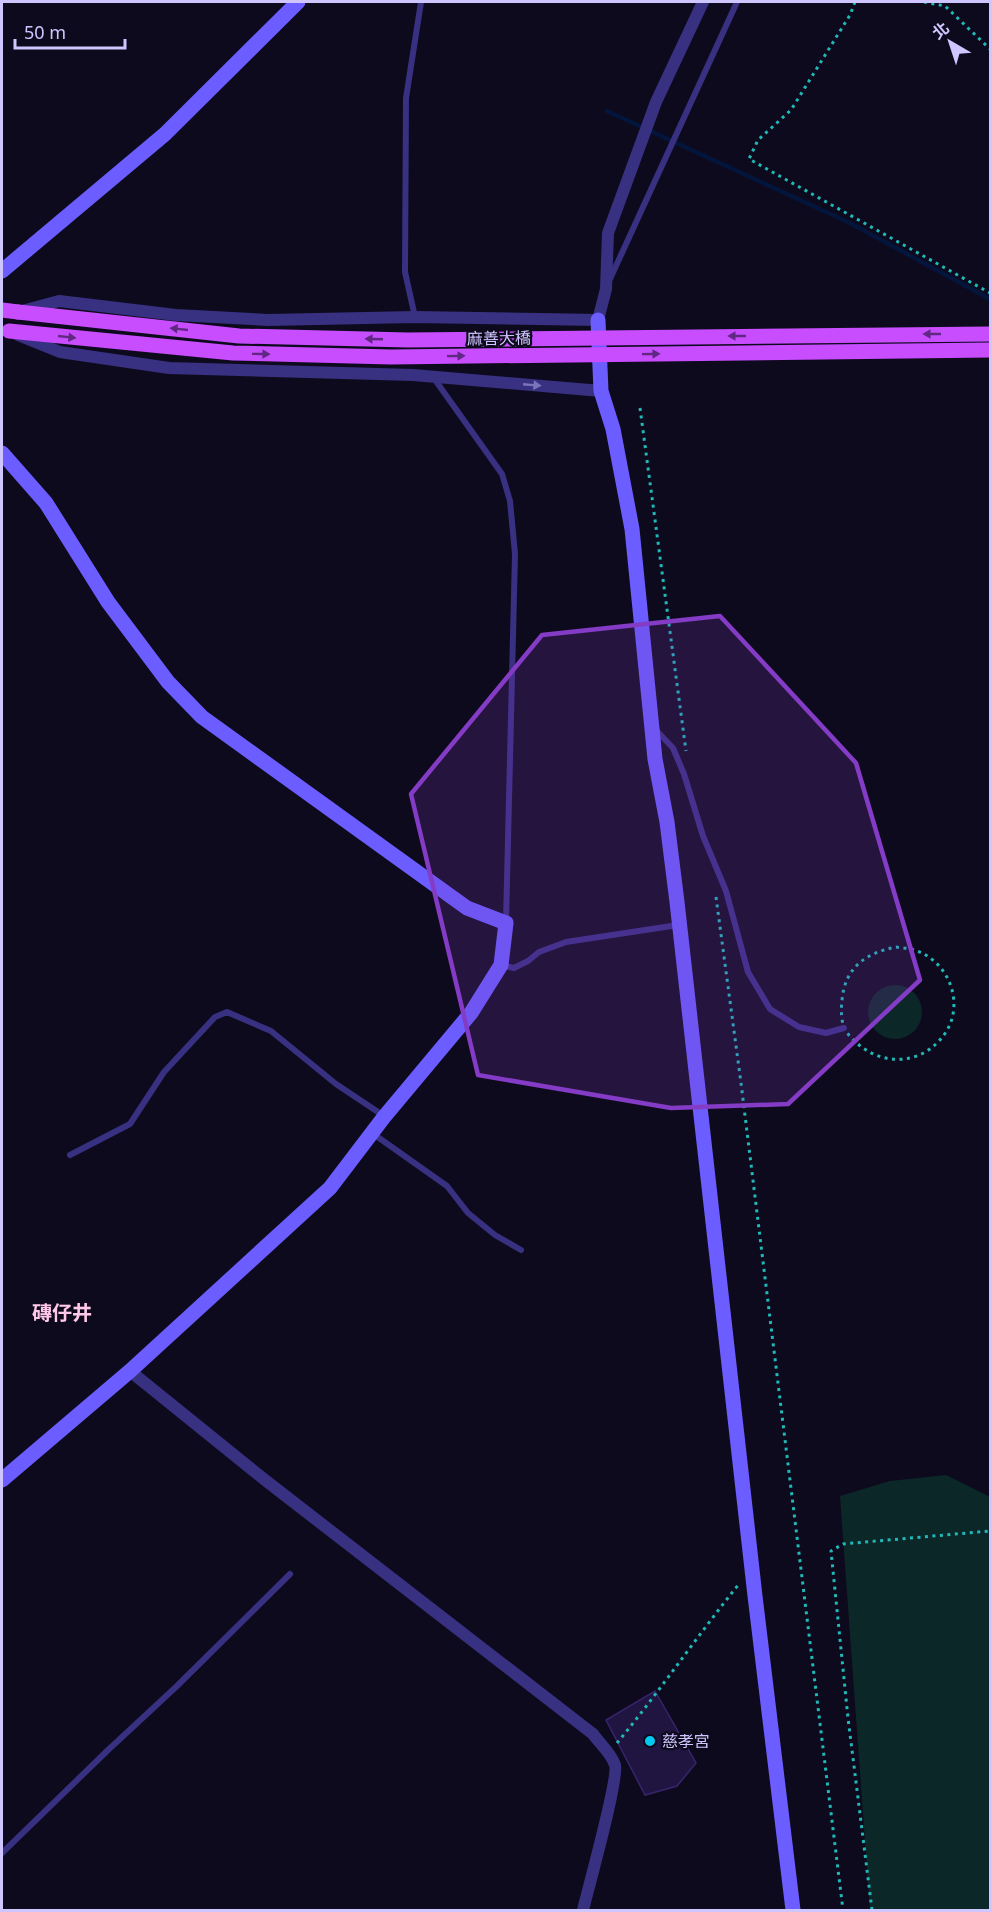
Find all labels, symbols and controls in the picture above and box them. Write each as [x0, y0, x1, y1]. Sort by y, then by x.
scale bar [15, 12, 124, 50]
north arrow [920, 12, 980, 72]
text: 北 [927, 17, 954, 44]
text: 50 m [24, 20, 66, 44]
one-way arrow [170, 324, 189, 334]
street label: 麻善大橋 [467, 326, 531, 350]
one-way arrow [923, 329, 942, 339]
one-way arrow [728, 331, 747, 341]
one-way arrow [57, 332, 76, 342]
one-way arrow [365, 335, 384, 344]
one-way arrow [252, 349, 271, 359]
one-way arrow [642, 349, 661, 359]
one-way arrow [447, 351, 466, 361]
one-way arrow [523, 380, 542, 390]
district label: 磚仔井 [32, 1299, 92, 1326]
place label: 慈孝宮 [662, 1730, 710, 1752]
marker: 慈孝宮 [643, 1734, 657, 1748]

